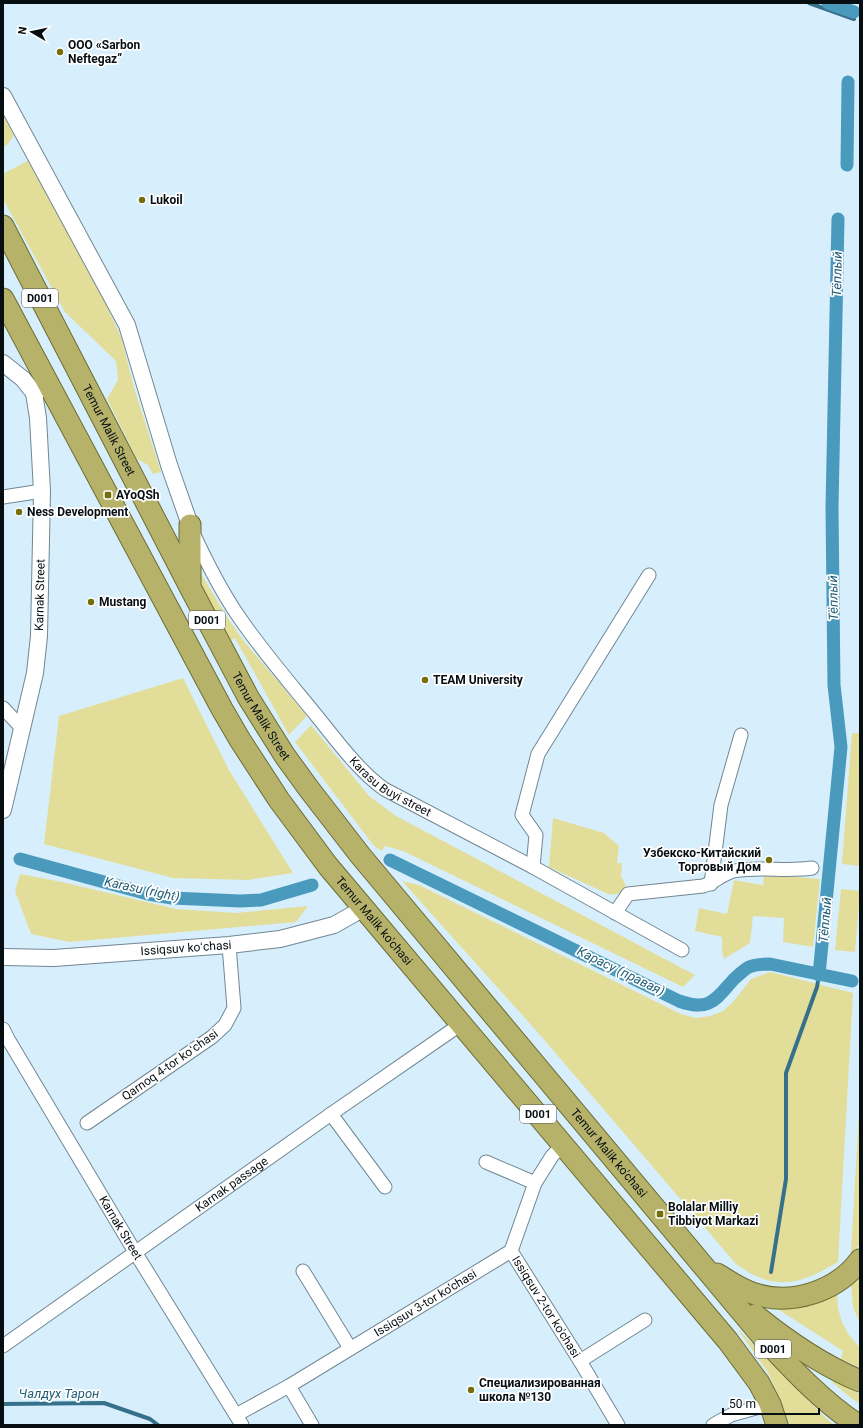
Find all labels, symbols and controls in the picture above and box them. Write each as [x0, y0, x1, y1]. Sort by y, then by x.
north arrow [12, 12, 52, 52]
text: N [16, 25, 30, 35]
place label: ООО «Sarbon Neftegaz” [68, 38, 141, 66]
marker: ООО «Sarbon Neftegaz” [55, 47, 65, 57]
place label: Lukoil [150, 193, 183, 207]
marker: Lukoil [137, 195, 147, 205]
water label: Тёплый [829, 251, 845, 297]
road number: D001 [22, 289, 58, 307]
street label: Temur Malik Street [79, 382, 138, 478]
place label: AYoQSh [116, 488, 160, 502]
marker: AYoQSh [103, 490, 113, 500]
place label: Ness Development [27, 505, 128, 519]
marker: Ness Development [14, 507, 24, 517]
street label: Karnak Street [32, 559, 48, 631]
water label: Тёплый [825, 575, 841, 621]
place label: Mustang [99, 595, 147, 609]
marker: Mustang [86, 597, 96, 607]
road number: D001 [189, 611, 225, 629]
street label: Temur Malik Street [229, 670, 293, 763]
place label: TEAM University [433, 673, 524, 687]
marker: TEAM University [420, 675, 430, 685]
street label: Karasu Buyi street [346, 754, 434, 819]
place label: Узбекско-Китайский Торговый Дом [643, 846, 761, 874]
marker: Узбекско-Китайский Торговый Дом [764, 855, 774, 865]
water label: Karasu (right) [103, 874, 181, 904]
street label: Temur Malik ko'chasi [333, 874, 415, 968]
water label: Тёплый [816, 897, 834, 943]
street label: Issiqsuv koʻchasi [140, 938, 232, 958]
water label: Карасу (правая) [575, 943, 667, 999]
street label: Qarnoq 4-tor koʻchasi [119, 1027, 221, 1103]
road number: D001 [520, 1105, 556, 1123]
street label: Temur Malik ko'chasi [568, 1106, 650, 1200]
street label: Karnak passage [193, 1154, 271, 1215]
street label: Karnak Street [96, 1193, 145, 1262]
place label: Bolalar Milliy Tibbiyot Markazi [668, 1200, 759, 1228]
marker: Bolalar Milliy Tibbiyot Markazi [655, 1209, 665, 1219]
street label: Issiqsuv 2-tor ko'chasi [509, 1254, 583, 1360]
street label: Issiqsuv 3-tor ko'chasi [372, 1267, 479, 1340]
road number: D001 [755, 1340, 791, 1358]
place label: Специализированная школа №130 [479, 1376, 601, 1404]
marker: Специализированная школа №130 [466, 1385, 476, 1395]
water label: Чалдух Тарон [19, 1386, 99, 1401]
scale bar [723, 1390, 819, 1416]
text: 50 m [729, 1397, 756, 1411]

